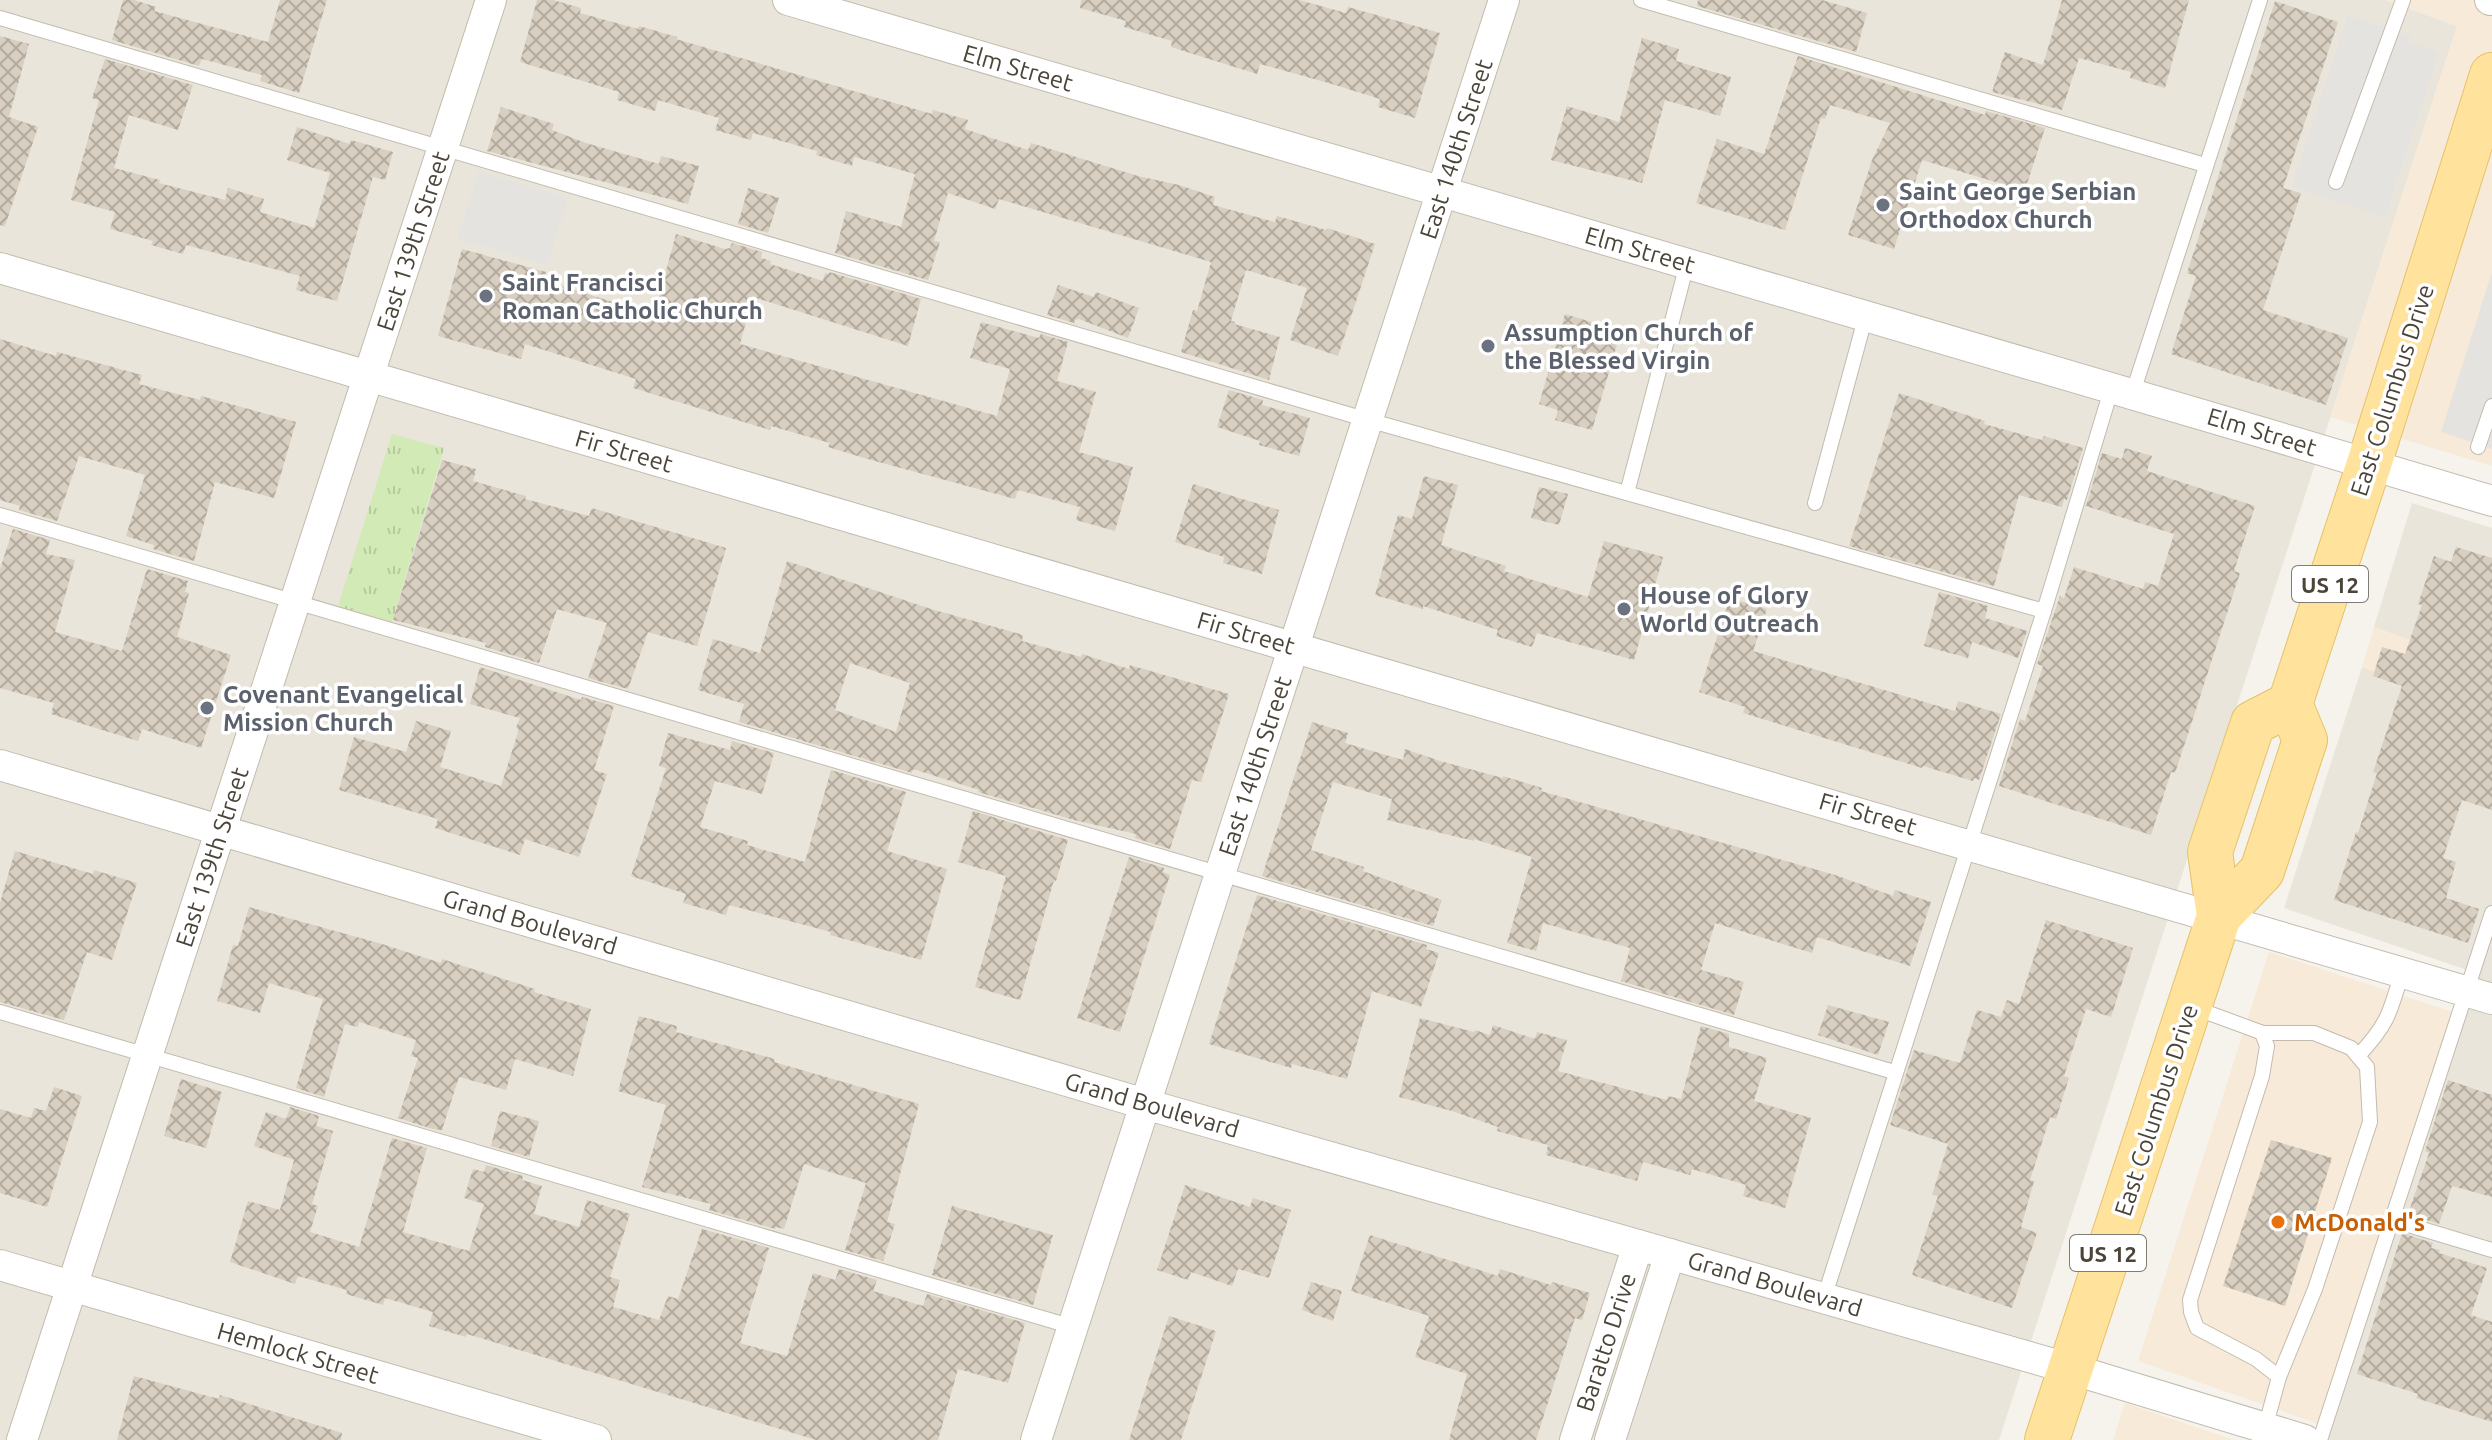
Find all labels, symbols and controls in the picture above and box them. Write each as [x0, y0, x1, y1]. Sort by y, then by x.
street label: Elm Street [960, 39, 1077, 97]
street label: East 140th Street [1414, 55, 1498, 242]
street label: East 139th Street [371, 147, 455, 334]
place label: Saint George Serbian Orthodox Church [1899, 178, 2136, 233]
marker: Saint George Serbian Orthodox Church [1874, 196, 1892, 214]
street label: Elm Street [1582, 221, 1699, 279]
place label: Saint Francisci Roman Catholic Church [502, 269, 763, 324]
street label: East Columbus Drive [2345, 281, 2439, 499]
marker: Saint Francisci Roman Catholic Church [477, 287, 495, 305]
place label: Assumption Church of the Blessed Virgin [1504, 319, 1754, 374]
marker: Assumption Church of the Blessed Virgin [1479, 337, 1497, 355]
street label: Elm Street [2204, 403, 2321, 462]
street label: Fir Street [572, 424, 676, 478]
road number: US 12 [2292, 566, 2368, 602]
place label: House of Glory World Outreach [1640, 582, 1819, 637]
marker: House of Glory World Outreach [1615, 600, 1633, 618]
street label: Fir Street [1194, 606, 1298, 660]
street label: East 140th Street [1213, 672, 1297, 859]
place label: Covenant Evangelical Mission Church [223, 681, 463, 736]
marker: Covenant Evangelical Mission Church [198, 699, 216, 717]
street label: East 139th Street [170, 763, 254, 950]
street label: Fir Street [1816, 787, 1920, 841]
street label: Grand Boulevard [440, 884, 620, 960]
street label: East Columbus Drive [2109, 1001, 2203, 1219]
street label: Grand Boulevard [1062, 1067, 1242, 1143]
place label: McDonald's [2294, 1209, 2425, 1236]
marker: McDonald's [2269, 1213, 2287, 1231]
road number: US 12 [2070, 1235, 2146, 1271]
street label: Grand Boulevard [1685, 1246, 1865, 1322]
street label: Baratto Drive [1571, 1269, 1641, 1415]
street label: Hemlock Street [214, 1317, 382, 1389]

